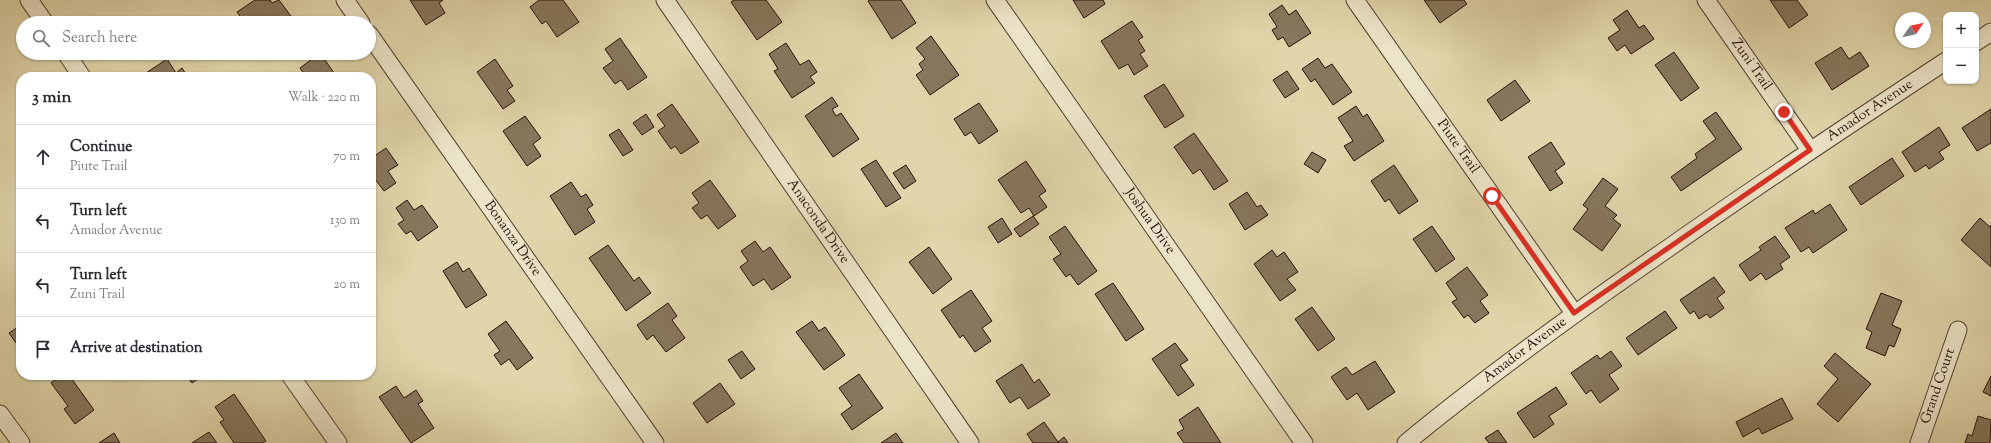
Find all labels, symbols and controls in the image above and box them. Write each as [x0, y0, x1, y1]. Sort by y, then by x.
north arrow [1895, 12, 1931, 48]
map controls [1943, 12, 1979, 84]
button: + [1943, 12, 1979, 48]
search box [16, 16, 376, 60]
icon: search [30, 27, 52, 49]
text: Search here [62, 28, 137, 49]
street label: Zuni Trail [1726, 35, 1776, 95]
button: − [1943, 48, 1979, 84]
street label: Amador Avenue [1823, 75, 1917, 147]
text: 3 min [32, 86, 71, 110]
text: Walk · 220 m [288, 89, 360, 107]
route end [1775, 103, 1793, 121]
street label: Piute Trail [1432, 115, 1484, 178]
text: Continue [70, 137, 132, 158]
icon: ahead [32, 146, 54, 168]
text: 70 m [333, 148, 360, 166]
text: Piute Trail [70, 158, 128, 176]
street label: Anaconda Drive [781, 175, 854, 268]
street label: Joshua Drive [1119, 184, 1180, 259]
route start [1483, 187, 1501, 205]
street label: Bonanza Drive [479, 197, 546, 281]
text: Turn left [70, 201, 127, 222]
icon: left [32, 210, 54, 232]
text: 130 m [330, 212, 360, 230]
text: Amador Avenue [70, 222, 163, 240]
text: Turn left [70, 265, 127, 286]
icon: left [32, 274, 54, 296]
text: 20 m [334, 276, 360, 294]
text: Zuni Trail [70, 286, 125, 304]
street label: Amador Avenue [1479, 313, 1571, 388]
icon: arrive [32, 338, 54, 360]
text: Arrive at destination [70, 338, 203, 359]
street label: Grand Court [1916, 346, 1961, 427]

